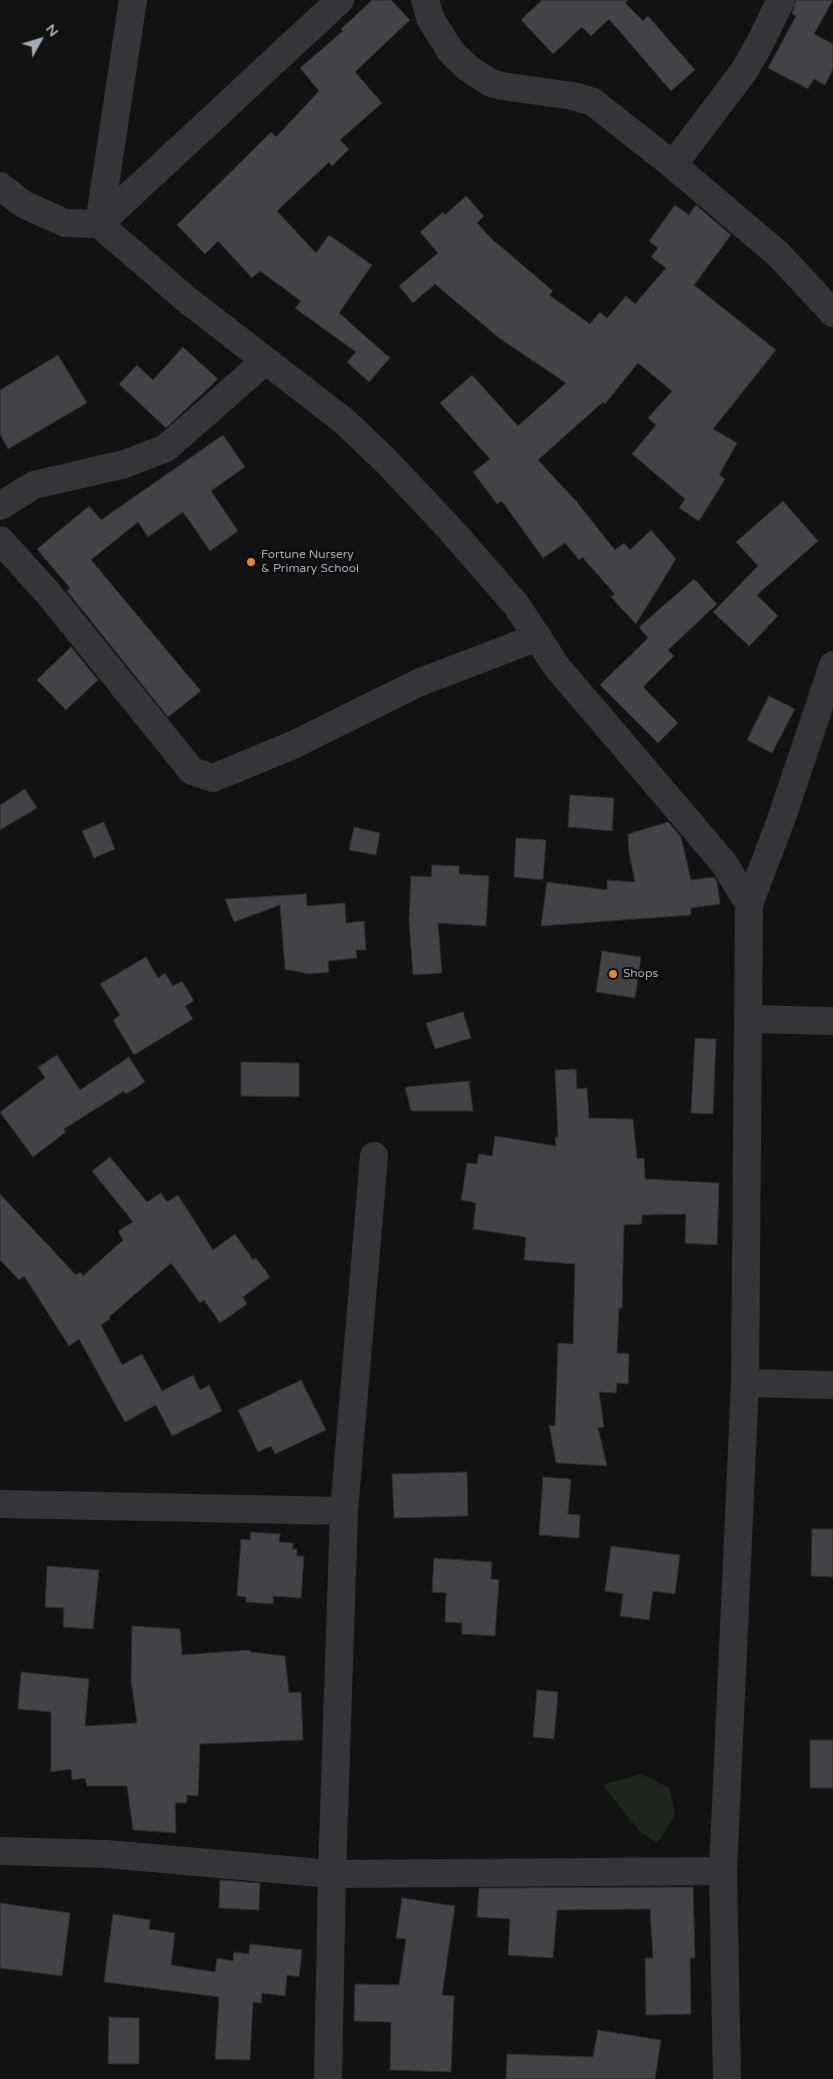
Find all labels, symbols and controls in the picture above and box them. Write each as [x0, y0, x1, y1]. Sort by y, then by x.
north arrow [15, 15, 65, 65]
text: N [42, 21, 62, 40]
place label: Fortune Nursery & Primary School [261, 548, 359, 576]
marker: Fortune Nursery & Primary School [245, 556, 257, 568]
place label: Shops [623, 967, 658, 981]
marker: Shops [607, 968, 619, 980]

